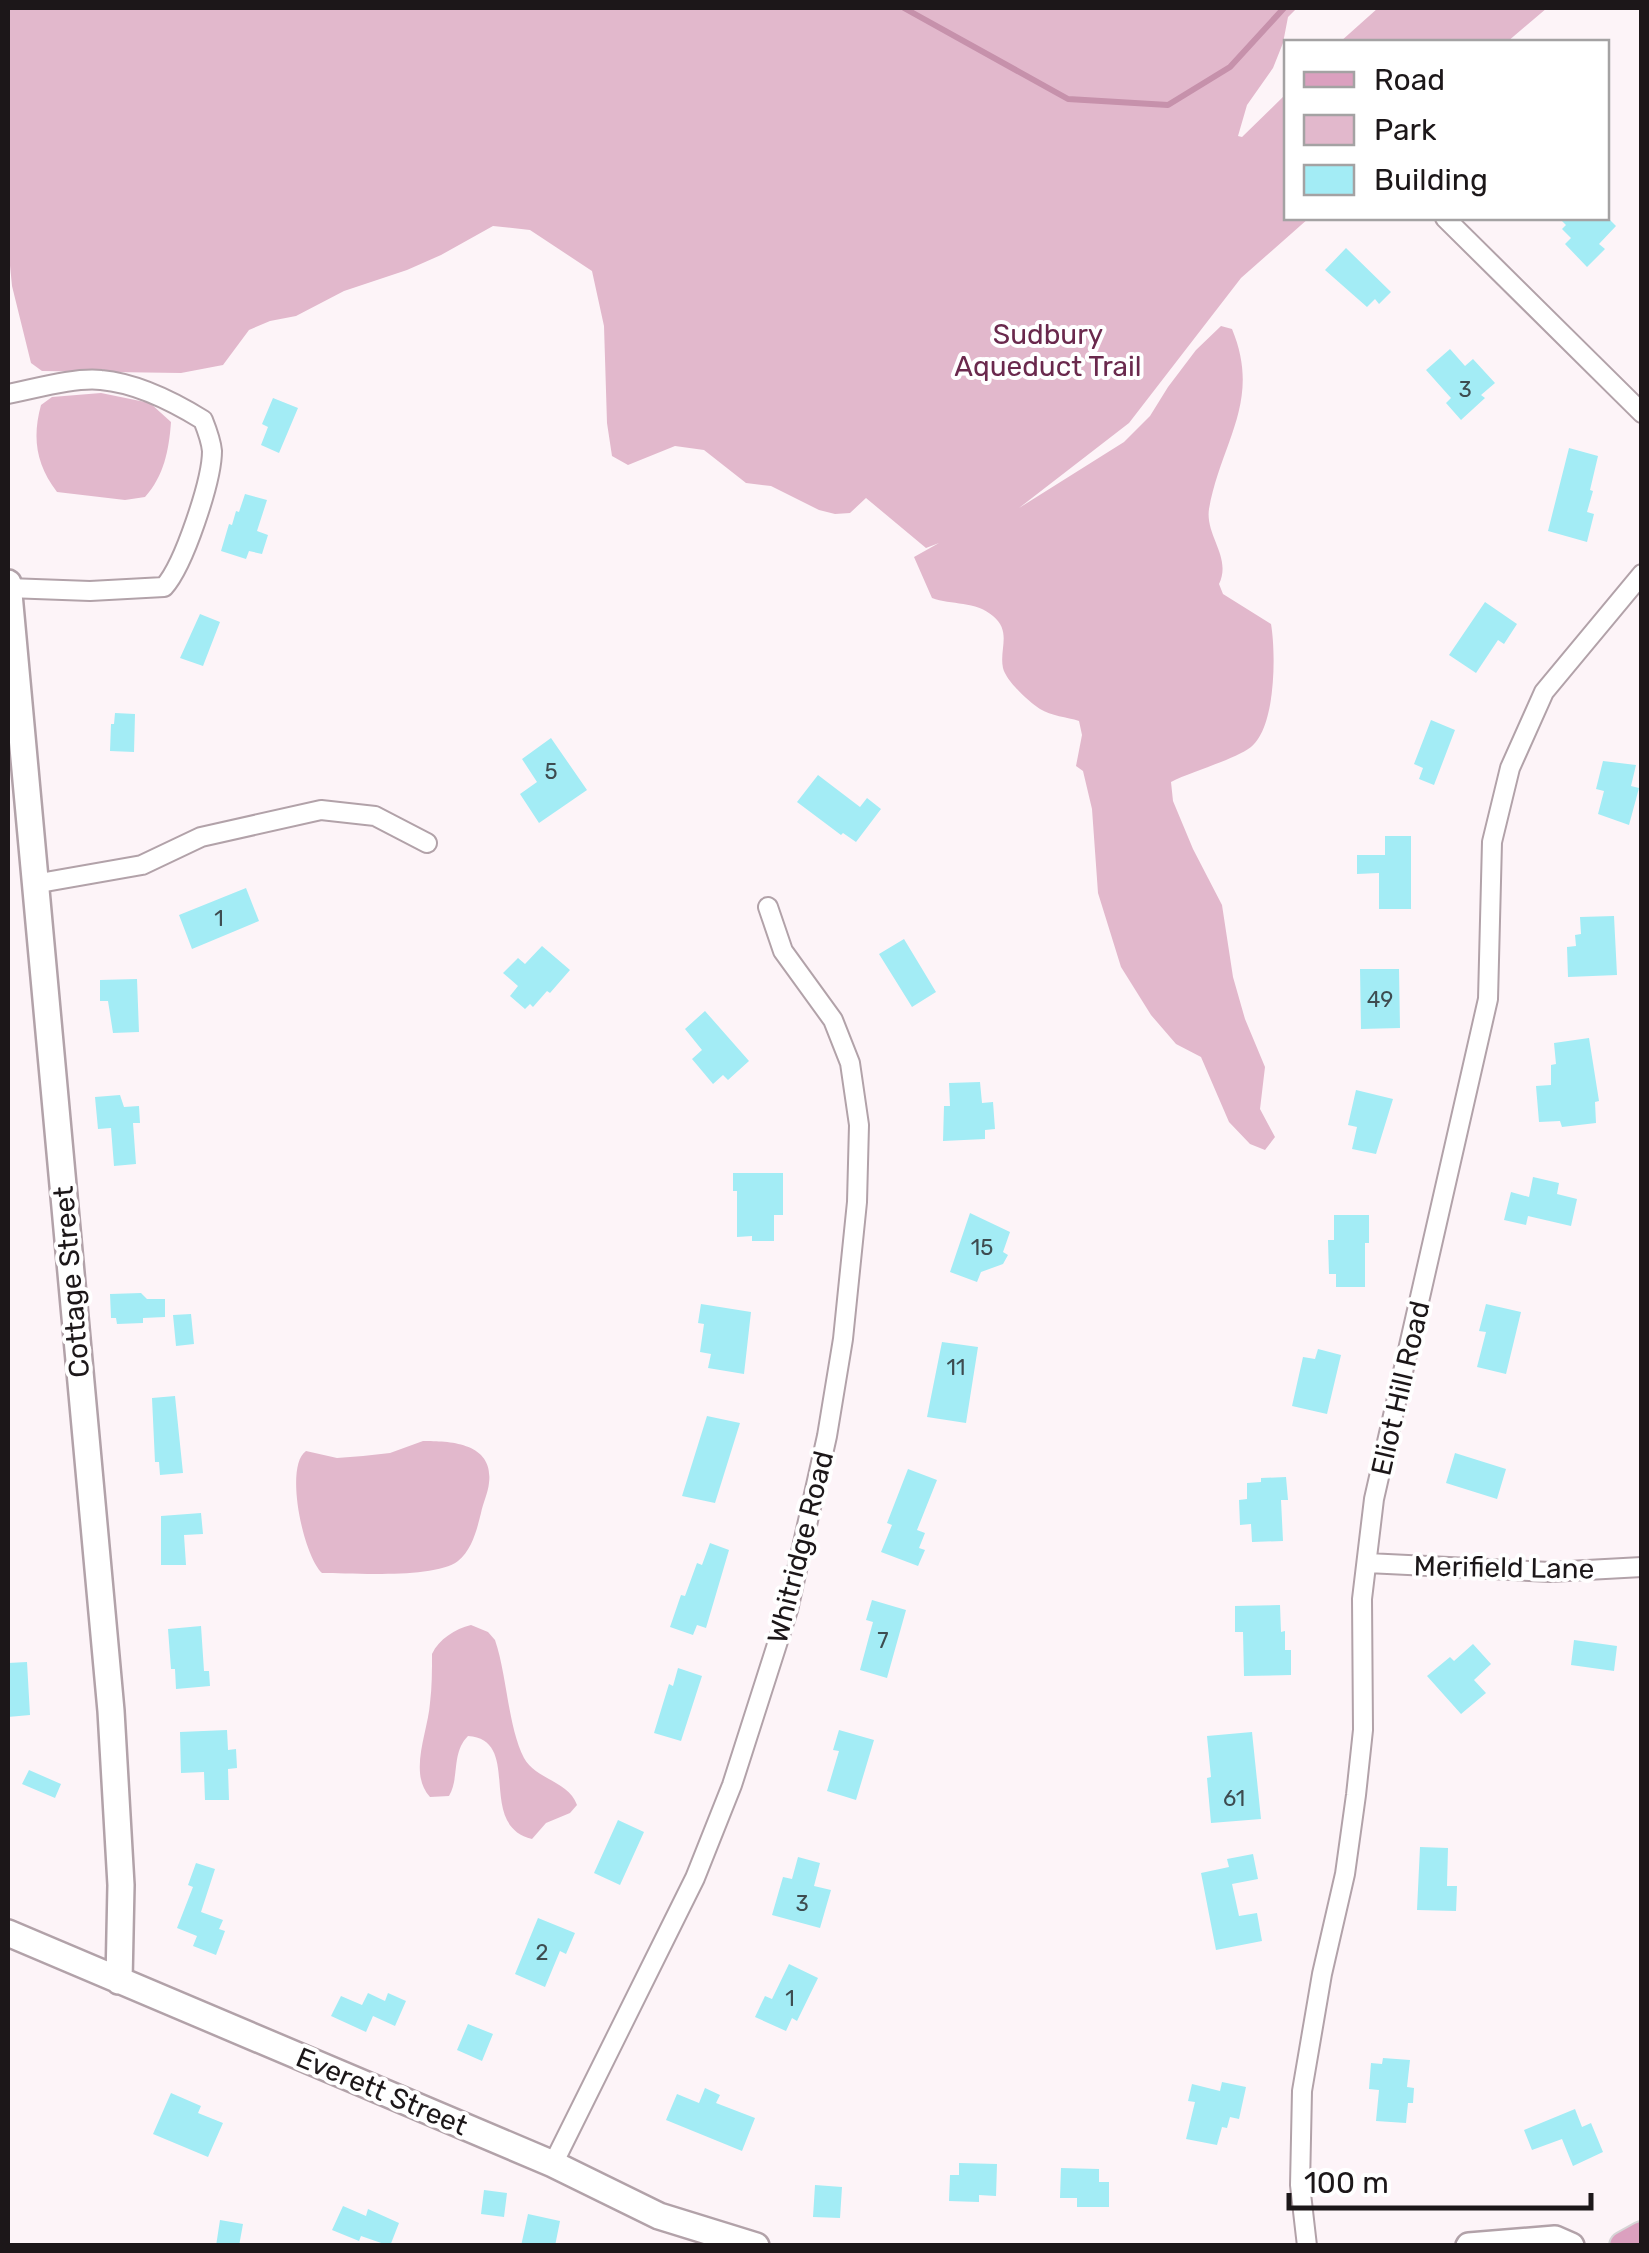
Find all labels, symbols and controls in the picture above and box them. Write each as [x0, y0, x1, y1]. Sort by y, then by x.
legend [1284, 40, 1609, 220]
text: Road [1374, 62, 1445, 98]
text: Park [1374, 112, 1437, 148]
text: Building [1374, 162, 1488, 198]
park label: Sudbury Aqueduct Trail [954, 318, 1142, 383]
house number: 3 [1458, 376, 1472, 403]
house number: 5 [544, 758, 558, 785]
house number: 1 [214, 905, 224, 932]
house number: 49 [1367, 986, 1393, 1013]
street label: Cottage Street [47, 1185, 96, 1379]
house number: 15 [971, 1234, 993, 1261]
street label: Eliot Hill Road [1364, 1298, 1437, 1478]
house number: 11 [947, 1354, 965, 1381]
street label: Whitridge Road [761, 1448, 840, 1647]
street label: Merifield Lane [1413, 1549, 1595, 1586]
house number: 7 [877, 1627, 889, 1654]
house number: 61 [1223, 1785, 1245, 1812]
house number: 3 [795, 1890, 809, 1917]
house number: 2 [536, 1939, 548, 1966]
house number: 1 [785, 1985, 795, 2012]
street label: Everett Street [291, 2041, 472, 2142]
scale bar [1289, 2148, 1592, 2210]
text: 100 m [1304, 2165, 1389, 2201]

